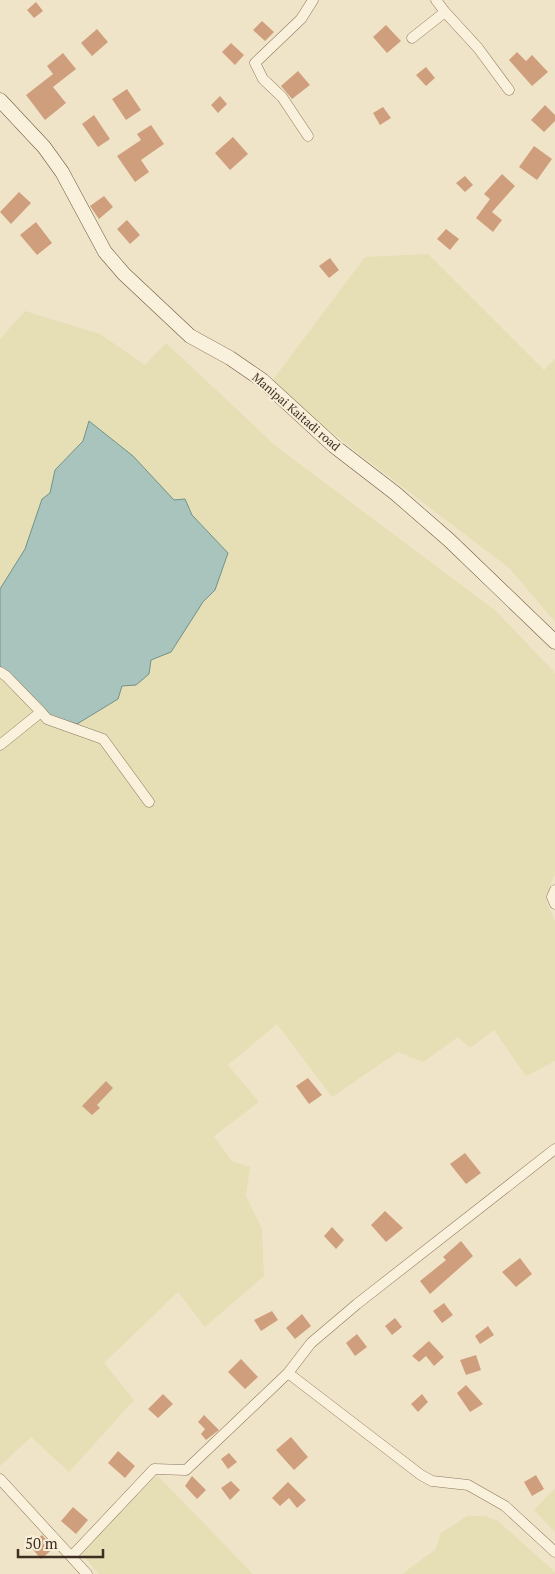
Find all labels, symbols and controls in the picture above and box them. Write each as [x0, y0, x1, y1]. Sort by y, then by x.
street label: Manipai Kaitadi road [249, 369, 344, 454]
scale bar [18, 1526, 102, 1558]
text: 50 m [25, 1533, 58, 1553]

